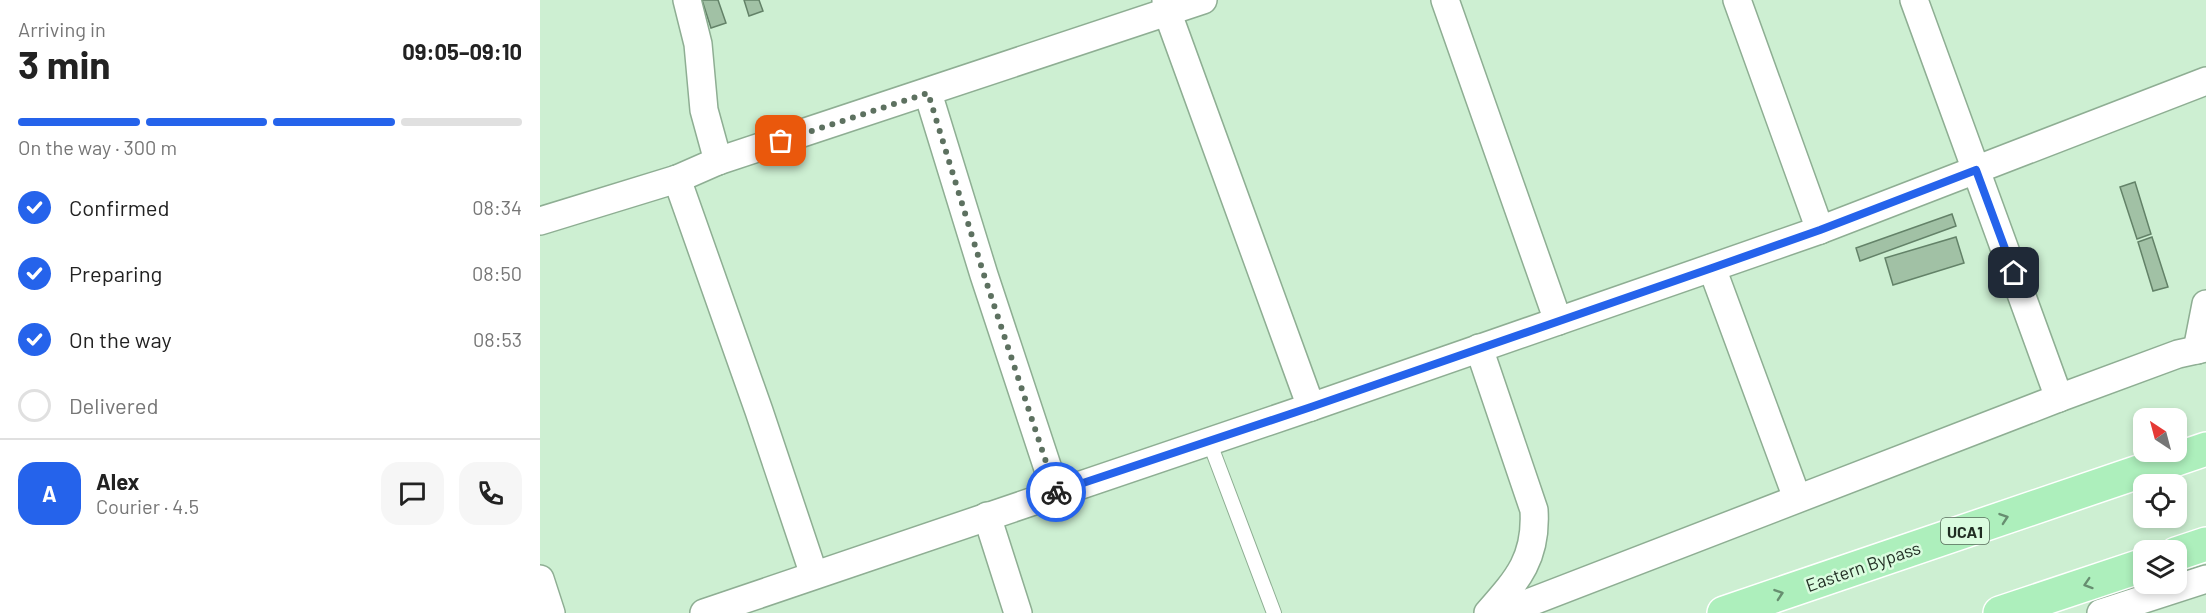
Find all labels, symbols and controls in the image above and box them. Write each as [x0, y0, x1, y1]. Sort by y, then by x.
text: Arriving in [18, 17, 106, 41]
text: 09:05–09:10 [402, 38, 522, 64]
text: 3 min [18, 40, 111, 87]
pin [755, 115, 806, 166]
icon: bag [764, 124, 797, 157]
text: On the way · 300 m [18, 135, 177, 159]
icon: check [18, 191, 51, 224]
text: Confirmed [69, 194, 169, 220]
text: 08:34 [472, 195, 522, 219]
pin [1988, 247, 2039, 298]
icon: home [1997, 256, 2030, 289]
icon: check [18, 257, 51, 290]
text: Preparing [69, 260, 162, 286]
text: 08:50 [472, 261, 522, 285]
icon: check [18, 323, 51, 356]
text: On the way [69, 326, 172, 352]
text: 08:53 [473, 327, 522, 351]
text: Delivered [69, 392, 158, 418]
north arrow [2133, 408, 2187, 462]
map controls [2133, 408, 2187, 594]
button: chat [381, 462, 444, 525]
button: phone [459, 462, 522, 525]
courier [1026, 462, 1086, 522]
text: Alex [96, 468, 139, 494]
button: locate [2133, 474, 2187, 528]
icon: bike [1040, 476, 1073, 509]
text: A [42, 480, 57, 506]
text: Courier · 4.5 [96, 494, 199, 518]
one-way arrow [1998, 513, 2009, 525]
road number: UCA1 [1941, 518, 1989, 544]
street label: Eastern Bypass [1803, 536, 1923, 596]
button: layers [2133, 540, 2187, 594]
one-way arrow [2083, 577, 2094, 589]
one-way arrow [1773, 589, 1784, 602]

